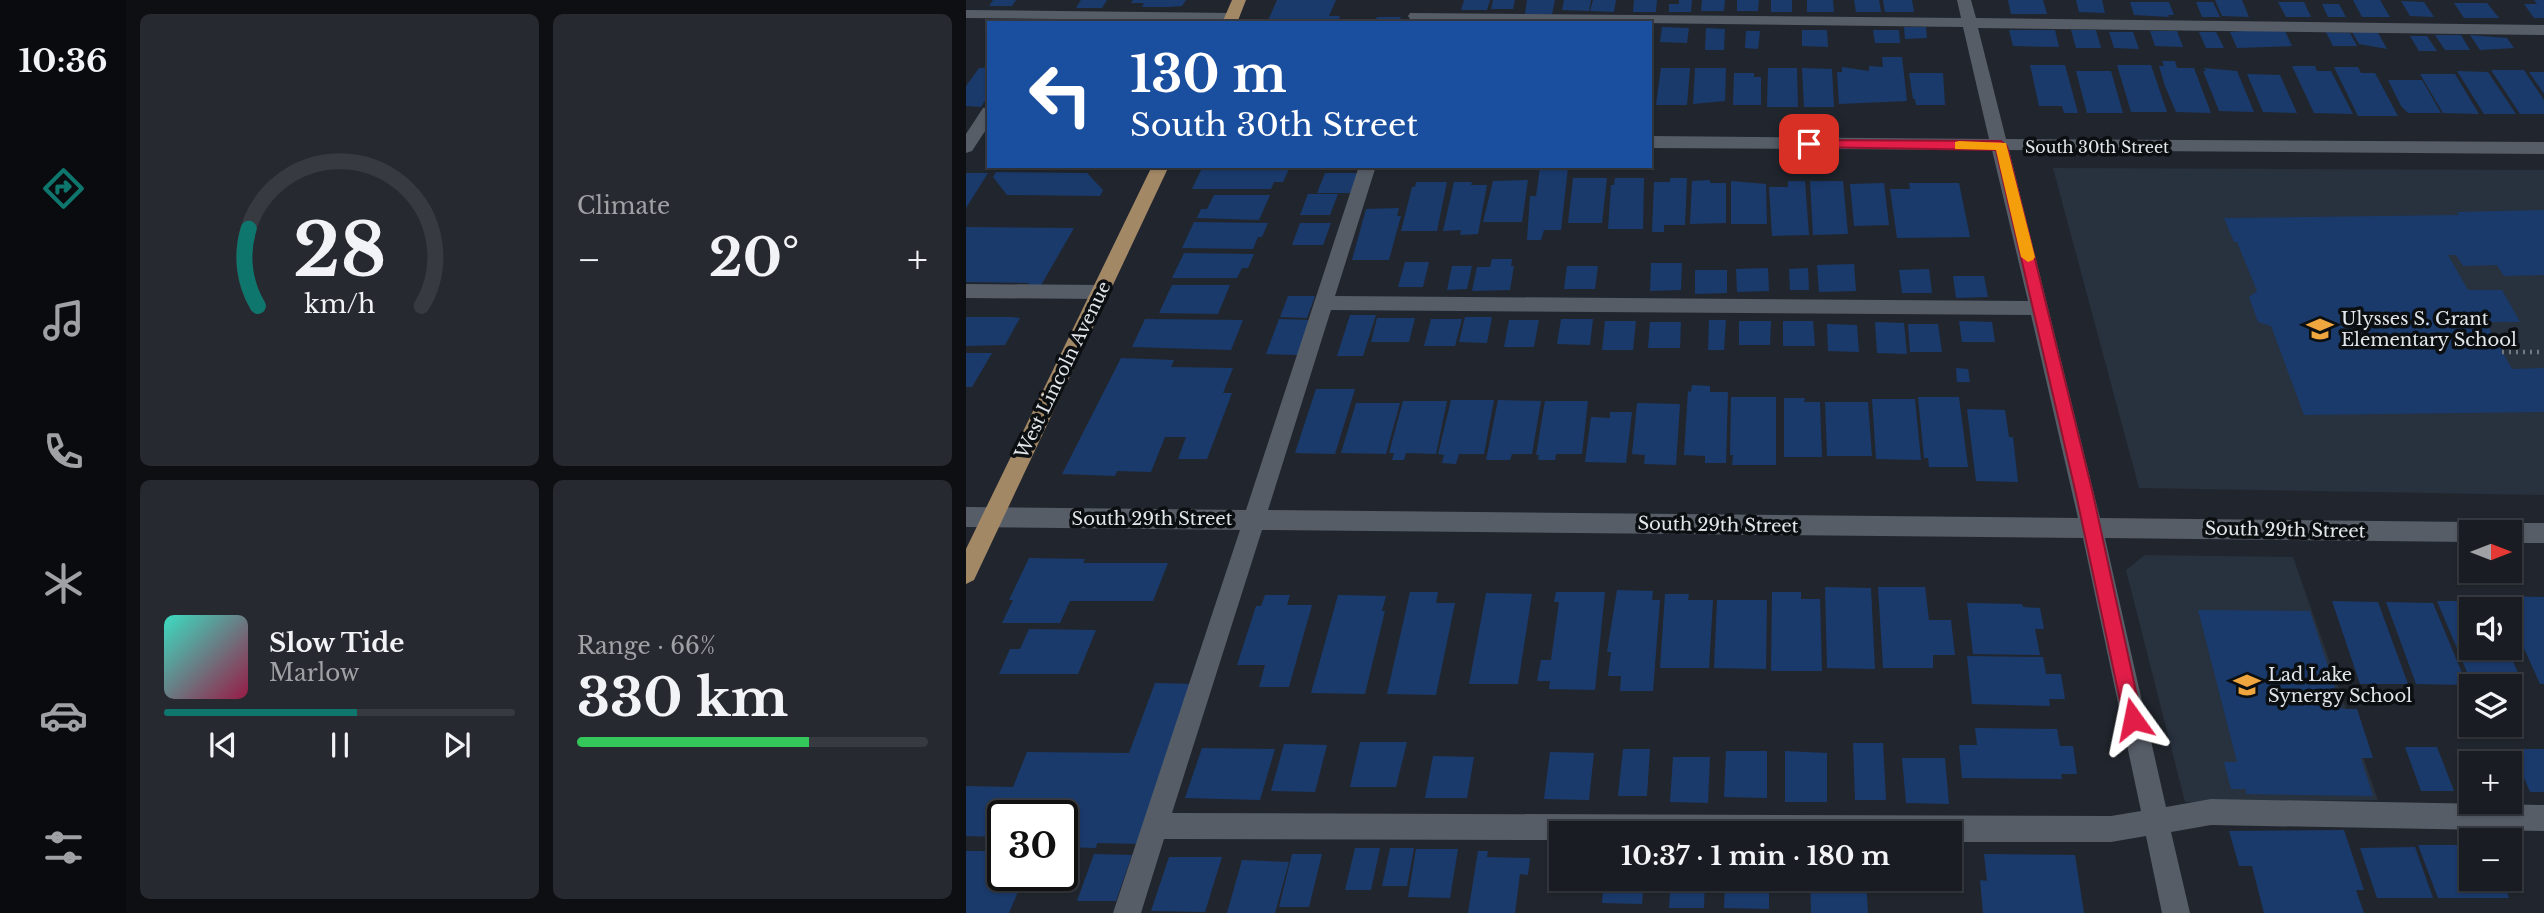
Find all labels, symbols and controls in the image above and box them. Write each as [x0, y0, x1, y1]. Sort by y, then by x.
text: 10:36 [18, 41, 108, 81]
text: 130 m [1130, 44, 1287, 105]
icon: left [1015, 49, 1106, 140]
text: South 30th Street [1130, 105, 1418, 145]
pin [1779, 114, 1839, 174]
icon: arrive [1790, 125, 1828, 163]
street label: South 30th Street [2025, 137, 2169, 157]
icon: directions [39, 164, 88, 213]
text: Climate [577, 192, 670, 220]
text: 28 [293, 205, 386, 296]
text: 20° [709, 226, 799, 290]
text: − [577, 236, 601, 283]
text: + [907, 236, 928, 283]
street label: West Lincoln Avenue [1010, 278, 1116, 463]
text: km/h [304, 289, 375, 320]
icon: music [39, 296, 88, 345]
place label: Ulysses S. Grant Elementary School [2341, 308, 2517, 351]
school or university icon: Ulysses S. Grant Elementary School [2305, 314, 2335, 344]
icon: phone [39, 427, 88, 476]
street label: South 29th Street [1072, 508, 1233, 530]
street label: South 29th Street [1637, 513, 1799, 537]
street label: South 29th Street [2204, 518, 2366, 542]
north arrow [2459, 520, 2522, 583]
map controls [2459, 520, 2522, 891]
icon: climate [39, 559, 88, 608]
button: sound [2459, 597, 2522, 660]
text: Slow Tide [269, 627, 405, 659]
text: Range · 66% [577, 632, 715, 660]
text: Marlow [269, 659, 359, 687]
place label: Lad Lake Synergy School [2268, 664, 2412, 707]
text: 330 km [577, 666, 788, 730]
school or university icon: Lad Lake Synergy School [2232, 670, 2262, 700]
button: layers [2459, 674, 2522, 737]
position arrow [2096, 682, 2170, 756]
icon: car [39, 691, 88, 740]
icon: previous [204, 726, 242, 764]
icon: pause [321, 726, 359, 764]
icon: next [438, 726, 476, 764]
button: + [2459, 751, 2522, 814]
speed limit sign: 30 [987, 800, 1078, 891]
icon: filters [39, 823, 88, 872]
button: − [2459, 828, 2522, 891]
text: 10:37 · 1 min · 180 m [1621, 840, 1890, 872]

